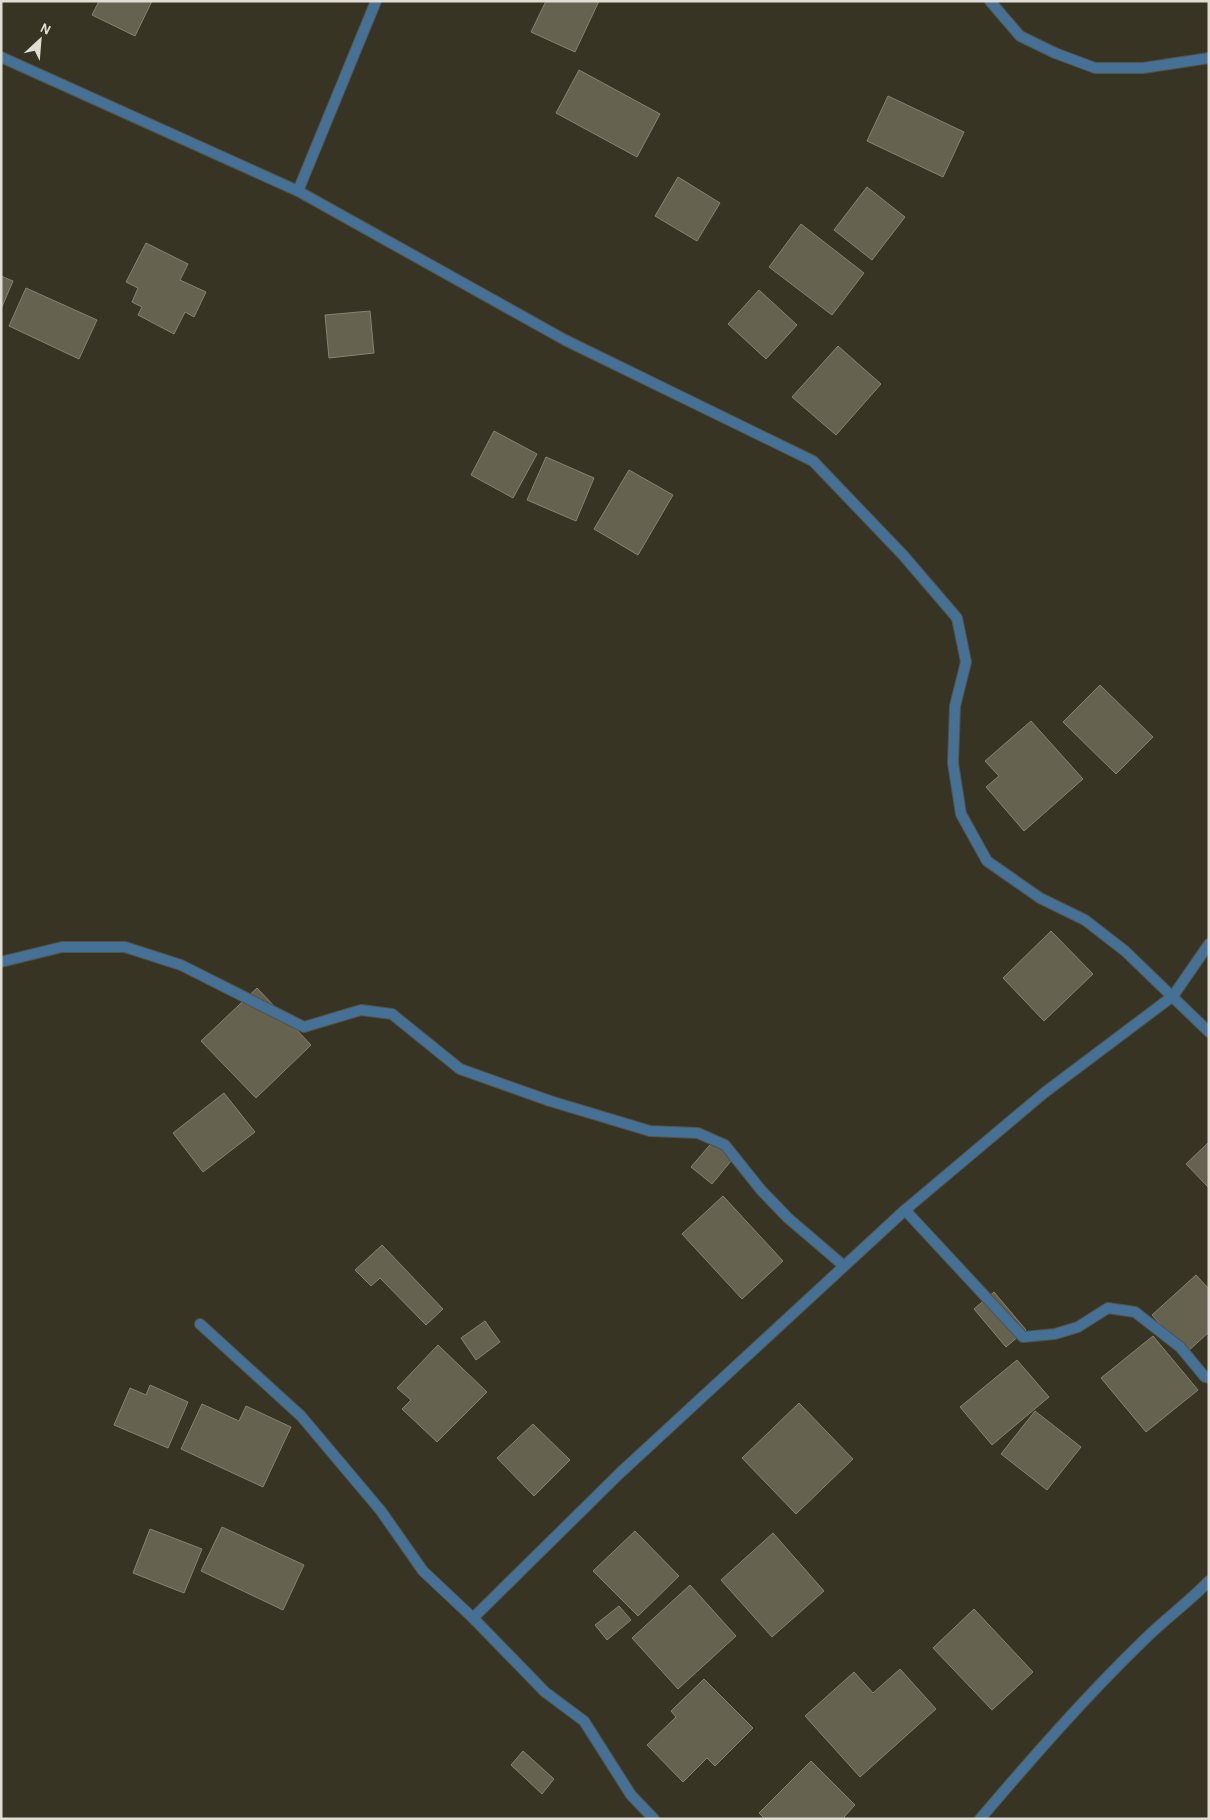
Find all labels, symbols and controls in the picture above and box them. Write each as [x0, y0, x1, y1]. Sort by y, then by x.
north arrow [15, 15, 65, 65]
text: N [38, 21, 53, 38]

